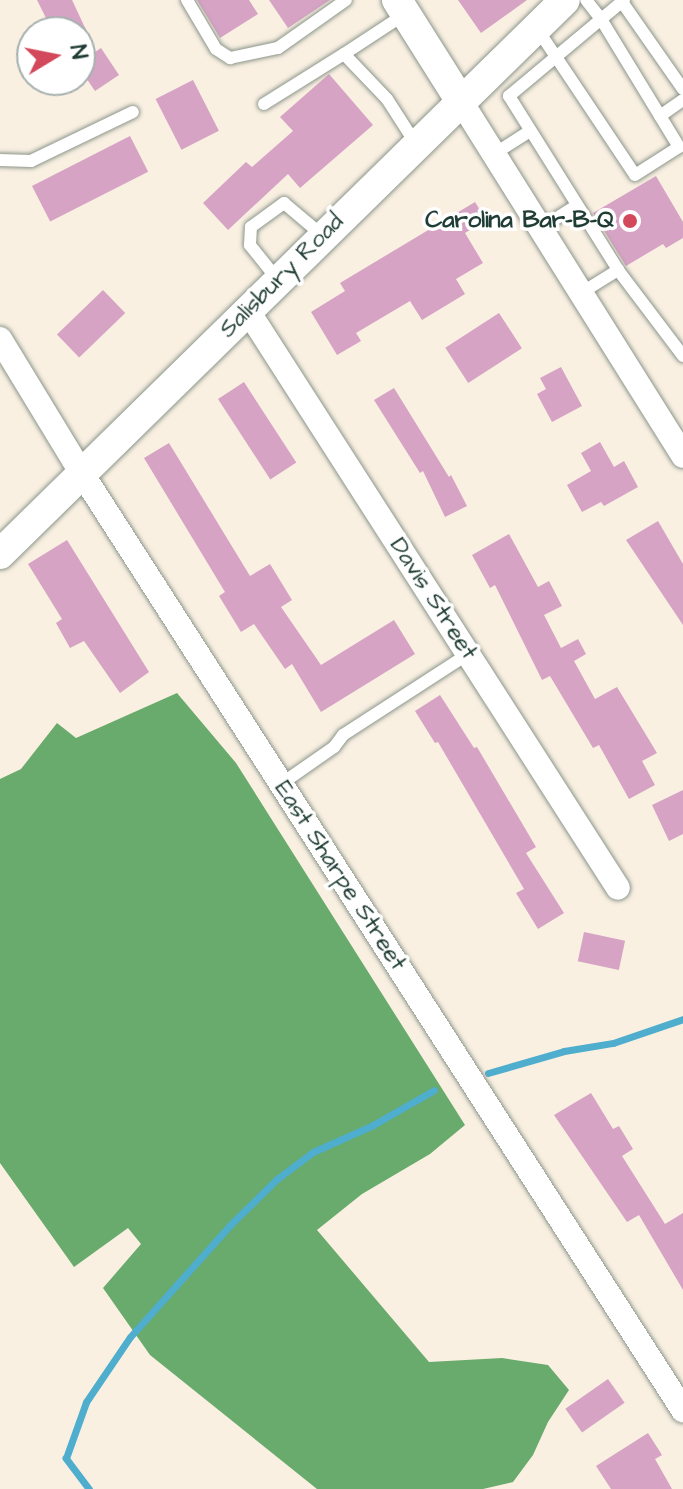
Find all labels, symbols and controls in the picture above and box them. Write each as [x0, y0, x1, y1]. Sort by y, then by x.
north arrow [16, 16, 96, 96]
text: N [62, 43, 95, 62]
place label: Carolina Bar-B-Q [425, 207, 614, 235]
street label: Salisbury Road [214, 208, 350, 344]
marker: Carolina Bar-B-Q [621, 212, 639, 230]
street label: Davis Street [383, 533, 483, 665]
street label: East Sharpe Street [268, 776, 412, 976]

